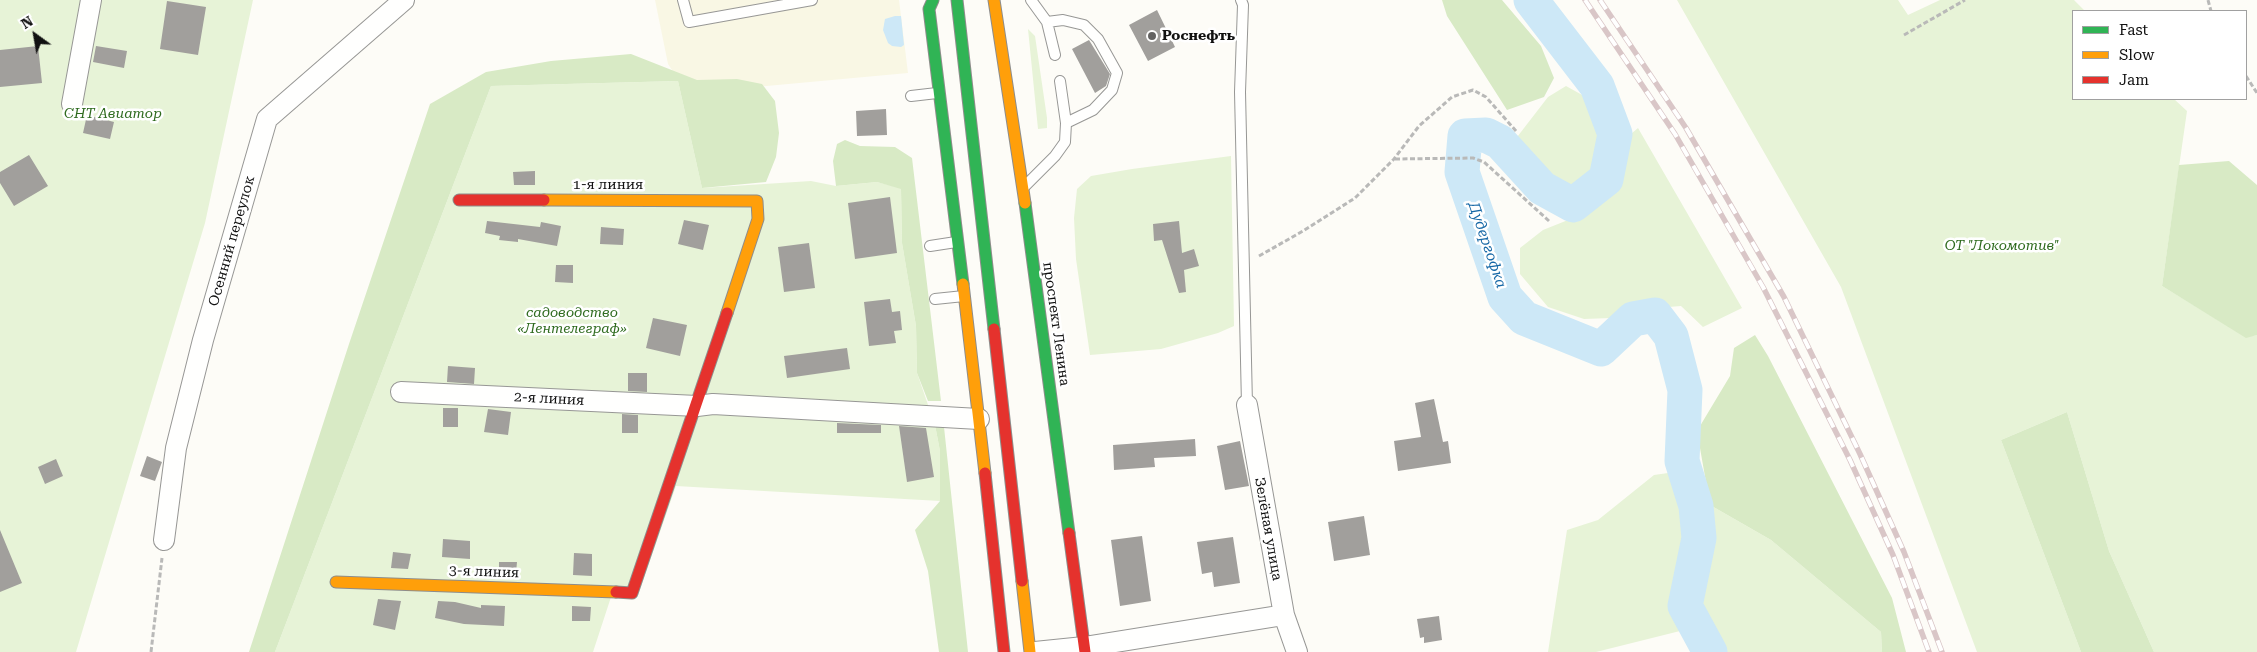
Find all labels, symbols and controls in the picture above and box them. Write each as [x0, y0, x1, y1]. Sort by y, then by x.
north arrow [10, 10, 60, 60]
legend [2072, 10, 2247, 100]
text: N [18, 13, 36, 32]
text: Fast [2119, 21, 2148, 39]
place label: Роснефть [1162, 28, 1235, 44]
marker: Роснефть [1146, 30, 1158, 42]
text: Slow [2119, 46, 2154, 64]
text: Jam [2119, 71, 2149, 89]
park label: СНТ Авиатор [64, 106, 162, 122]
street label: Осенний переулок [205, 174, 259, 308]
street label: 1-я линия [573, 177, 643, 193]
water label: Дудергофка [1464, 199, 1510, 291]
park label: ОТ "Локомотив" [1945, 238, 2059, 254]
street label: проспект Ленина [1039, 261, 1073, 387]
park label: садоводство «Лентелеграф» [517, 305, 627, 338]
street label: 2-я линия [513, 389, 585, 409]
street label: Зелёная улица [1251, 476, 1285, 582]
street label: 3-я линия [449, 562, 519, 582]

